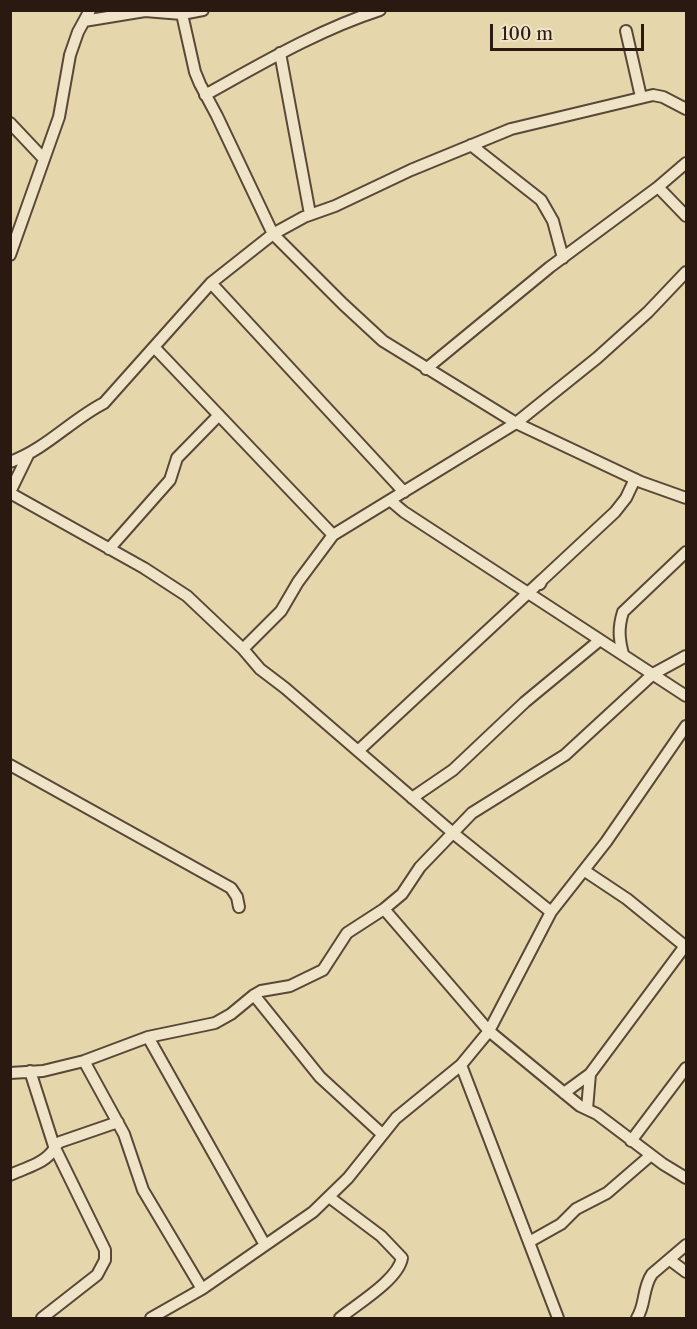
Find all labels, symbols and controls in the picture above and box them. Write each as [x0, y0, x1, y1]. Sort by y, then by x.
scale bar [493, 12, 648, 50]
text: 100 m [501, 23, 553, 45]

